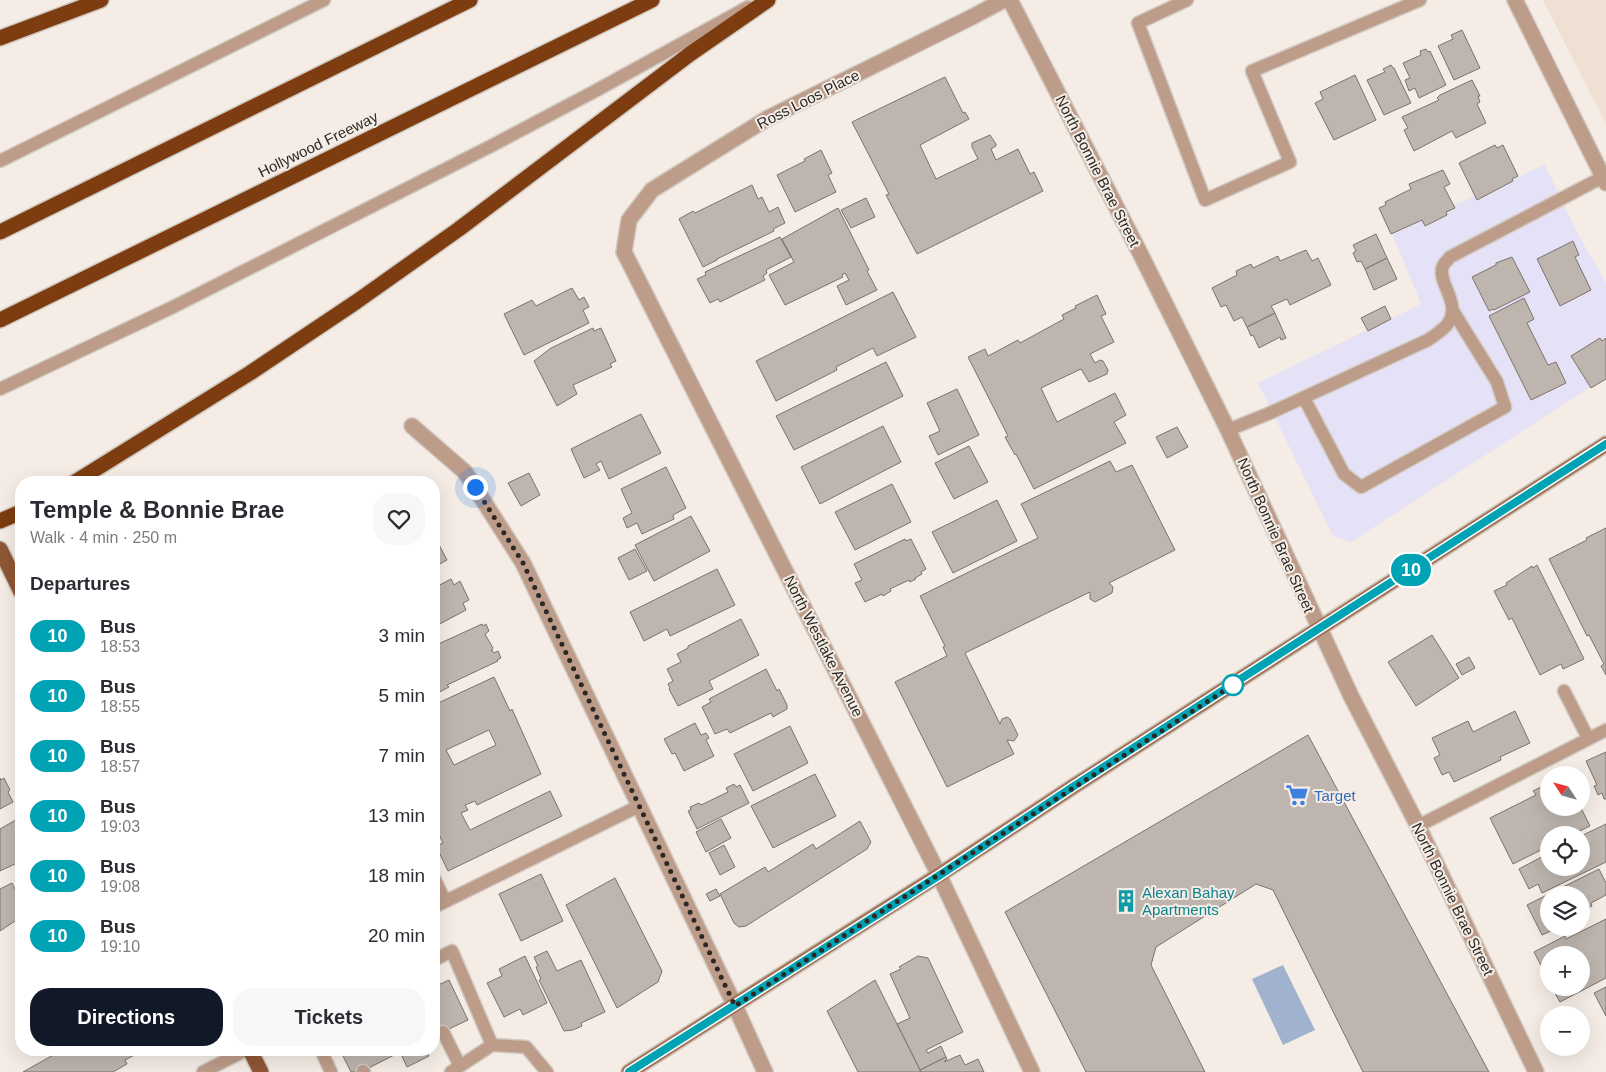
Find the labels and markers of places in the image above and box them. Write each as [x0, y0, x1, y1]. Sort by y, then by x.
unlabelled marker [1222, 674, 1244, 696]
supermarket icon: Target [1284, 782, 1310, 808]
place label: Target [1314, 787, 1357, 804]
place label: Alexan Bahay Apartments [1142, 884, 1235, 918]
building icon: Alexan Bahay Apartments [1113, 888, 1139, 914]

